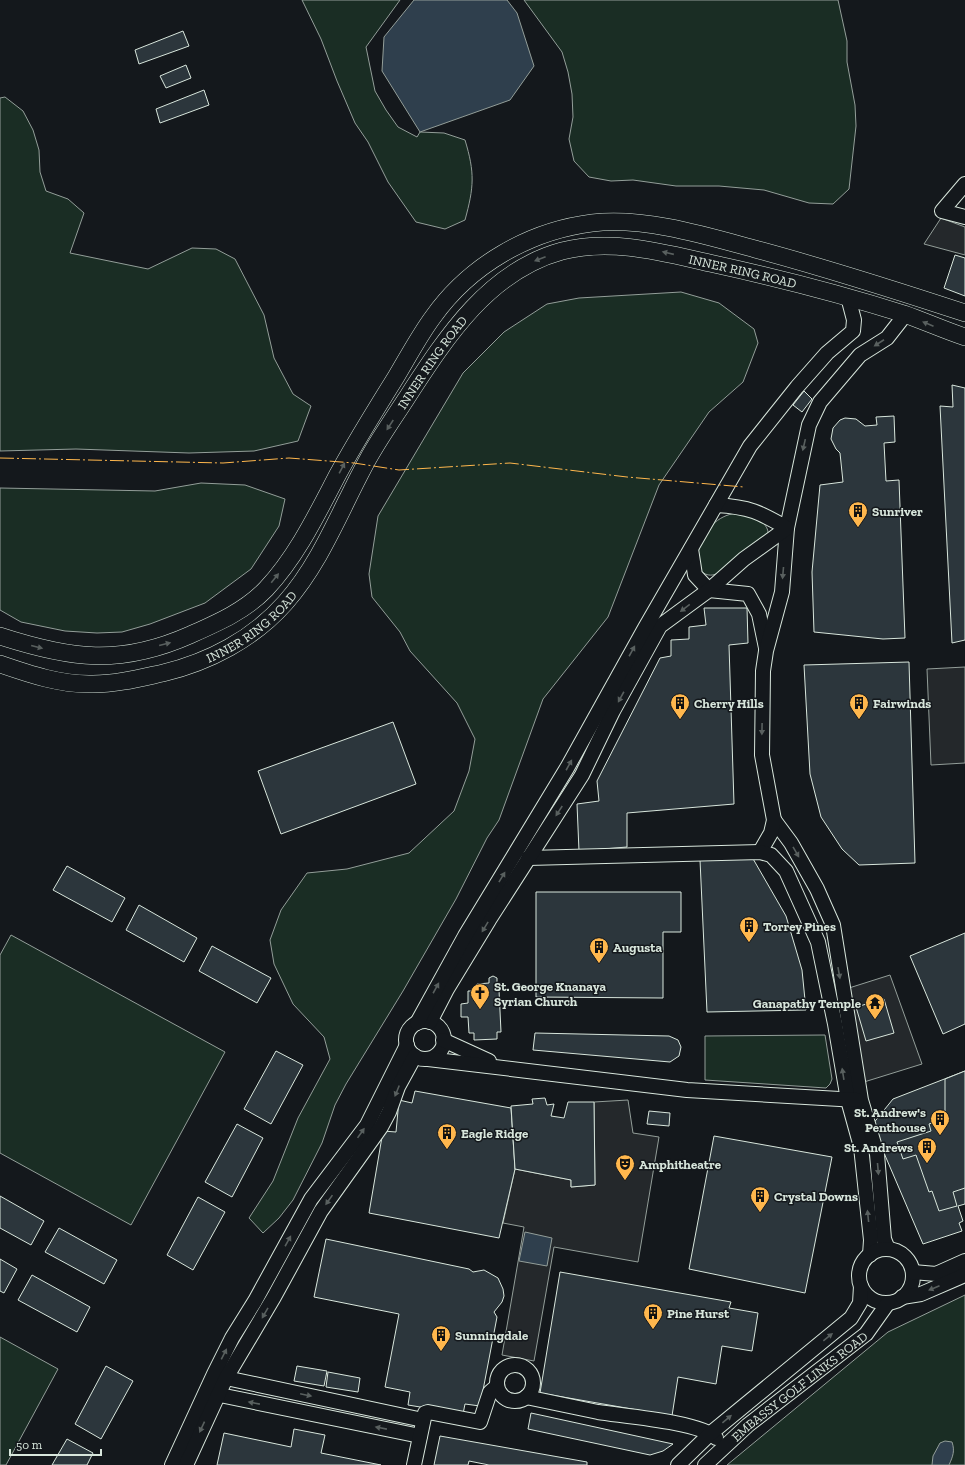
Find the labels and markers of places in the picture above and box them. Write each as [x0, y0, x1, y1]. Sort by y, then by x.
building icon: Sunriver [847, 500, 869, 528]
place label: Sunriver [872, 504, 923, 519]
building icon: Cherry Hills [669, 692, 691, 720]
building icon: Fairwinds [848, 692, 870, 720]
place label: Cherry Hills [694, 696, 764, 711]
place label: Fairwinds [873, 696, 931, 711]
building icon: Torrey Pines [738, 915, 760, 943]
place label: Torrey Pines [763, 919, 836, 934]
building icon: Augusta [588, 936, 610, 964]
place label: Augusta [613, 940, 662, 955]
place label: St. George Knanaya Syrian Church [494, 979, 607, 1009]
church icon: St. George Knanaya Syrian Church [469, 982, 491, 1010]
temple icon: Ganapathy Temple [864, 992, 886, 1020]
place label: Ganapathy Temple [753, 996, 862, 1011]
place label: St. Andrew's Penthouse [854, 1105, 927, 1135]
building icon: St. Andrew's Penthouse [929, 1108, 951, 1136]
building icon: Eagle Ridge [436, 1122, 458, 1150]
place label: Eagle Ridge [461, 1126, 529, 1141]
building icon: St. Andrews [916, 1136, 938, 1164]
place label: St. Andrews [844, 1140, 913, 1155]
theatre icon: Amphitheatre [614, 1153, 636, 1181]
place label: Amphitheatre [639, 1157, 722, 1172]
building icon: Crystal Downs [749, 1185, 771, 1213]
place label: Crystal Downs [774, 1189, 858, 1204]
building icon: Pine Hurst [642, 1302, 664, 1330]
place label: Pine Hurst [667, 1306, 730, 1321]
building icon: Sunningdale [430, 1324, 452, 1352]
place label: Sunningdale [455, 1328, 529, 1343]

